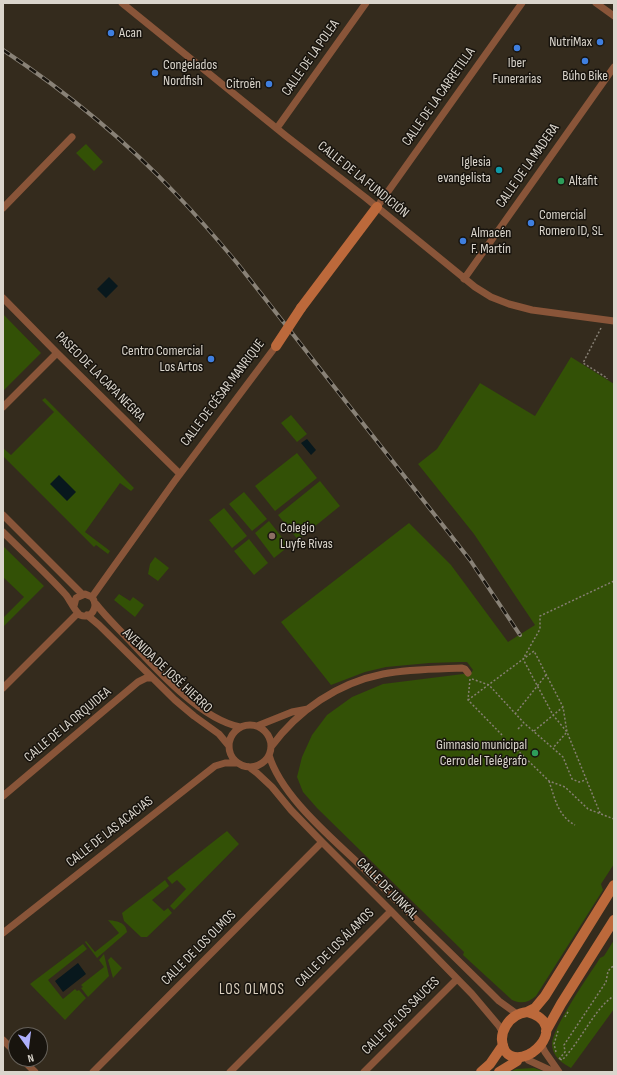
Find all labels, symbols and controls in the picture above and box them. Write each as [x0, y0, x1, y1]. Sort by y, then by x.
street label: CALLE DE LA POLEA [279, 17, 343, 99]
place label: Acan [119, 25, 142, 41]
marker: Acan [106, 28, 116, 38]
place label: NutriMax [549, 34, 592, 50]
marker: NutriMax [595, 37, 605, 47]
marker: Iber Funerarias [512, 43, 522, 53]
street label: CALLE DE LA CARRETILLA [399, 45, 479, 149]
place label: Iber Funerarias [493, 55, 541, 88]
marker: Búho Bike [580, 56, 590, 66]
place label: Congelados Nordfish [163, 57, 217, 90]
marker: Congelados Nordfish [150, 68, 160, 78]
place label: Búho Bike [562, 68, 608, 84]
place label: Citroën [226, 76, 261, 92]
marker: Citroën [264, 79, 274, 89]
street label: CALLE DE LA MADERA [493, 121, 563, 211]
street label: CALLE DE LA FUNDICIÓN [314, 138, 412, 222]
place label: Iglesia evangelista [438, 154, 491, 186]
marker: Iglesia evangelista [494, 165, 504, 175]
place label: Altafit [569, 173, 598, 189]
marker: Altafit [556, 176, 566, 186]
place label: Comercial Romero ID, SL [539, 207, 603, 240]
marker: Comercial Romero ID, SL [526, 218, 536, 228]
place label: Almacén F. Martín [471, 225, 511, 258]
marker: Almacén F. Martín [458, 236, 468, 246]
street label: PASEO DE LA CAPA NEGRA [52, 329, 148, 425]
street label: CALLE DE CÉSAR MANRIQUE [177, 336, 269, 450]
place label: Centro Comercial Los Artos [121, 343, 203, 376]
marker: Centro Comercial Los Artos [206, 354, 216, 364]
place label: Colegio Luyfe Rivas [280, 520, 333, 552]
marker: Colegio Luyfe Rivas [267, 531, 277, 541]
street label: AVENIDA DE JOSÉ HIERRO [119, 625, 215, 717]
street label: CALLE DE LA ORQUIDEA [21, 684, 115, 766]
place label: Gimnasio municipal Cerro del Telégrafo [436, 737, 527, 770]
marker: Gimnasio municipal Cerro del Telégrafo [530, 748, 540, 758]
street label: CALLE DE LAS ACACIAS [63, 793, 157, 871]
street label: CALLE DE JUNKAL [353, 855, 421, 923]
street label: CALLE DE LOS ÁLAMOS [292, 905, 378, 991]
street label: CALLE DE LOS OLMOS [158, 907, 240, 989]
street label: CALLE DE LOS SAUCES [359, 974, 443, 1058]
district label: LOS OLMOS [219, 981, 285, 999]
north arrow [8, 1027, 48, 1067]
text: N [26, 1051, 35, 1065]

